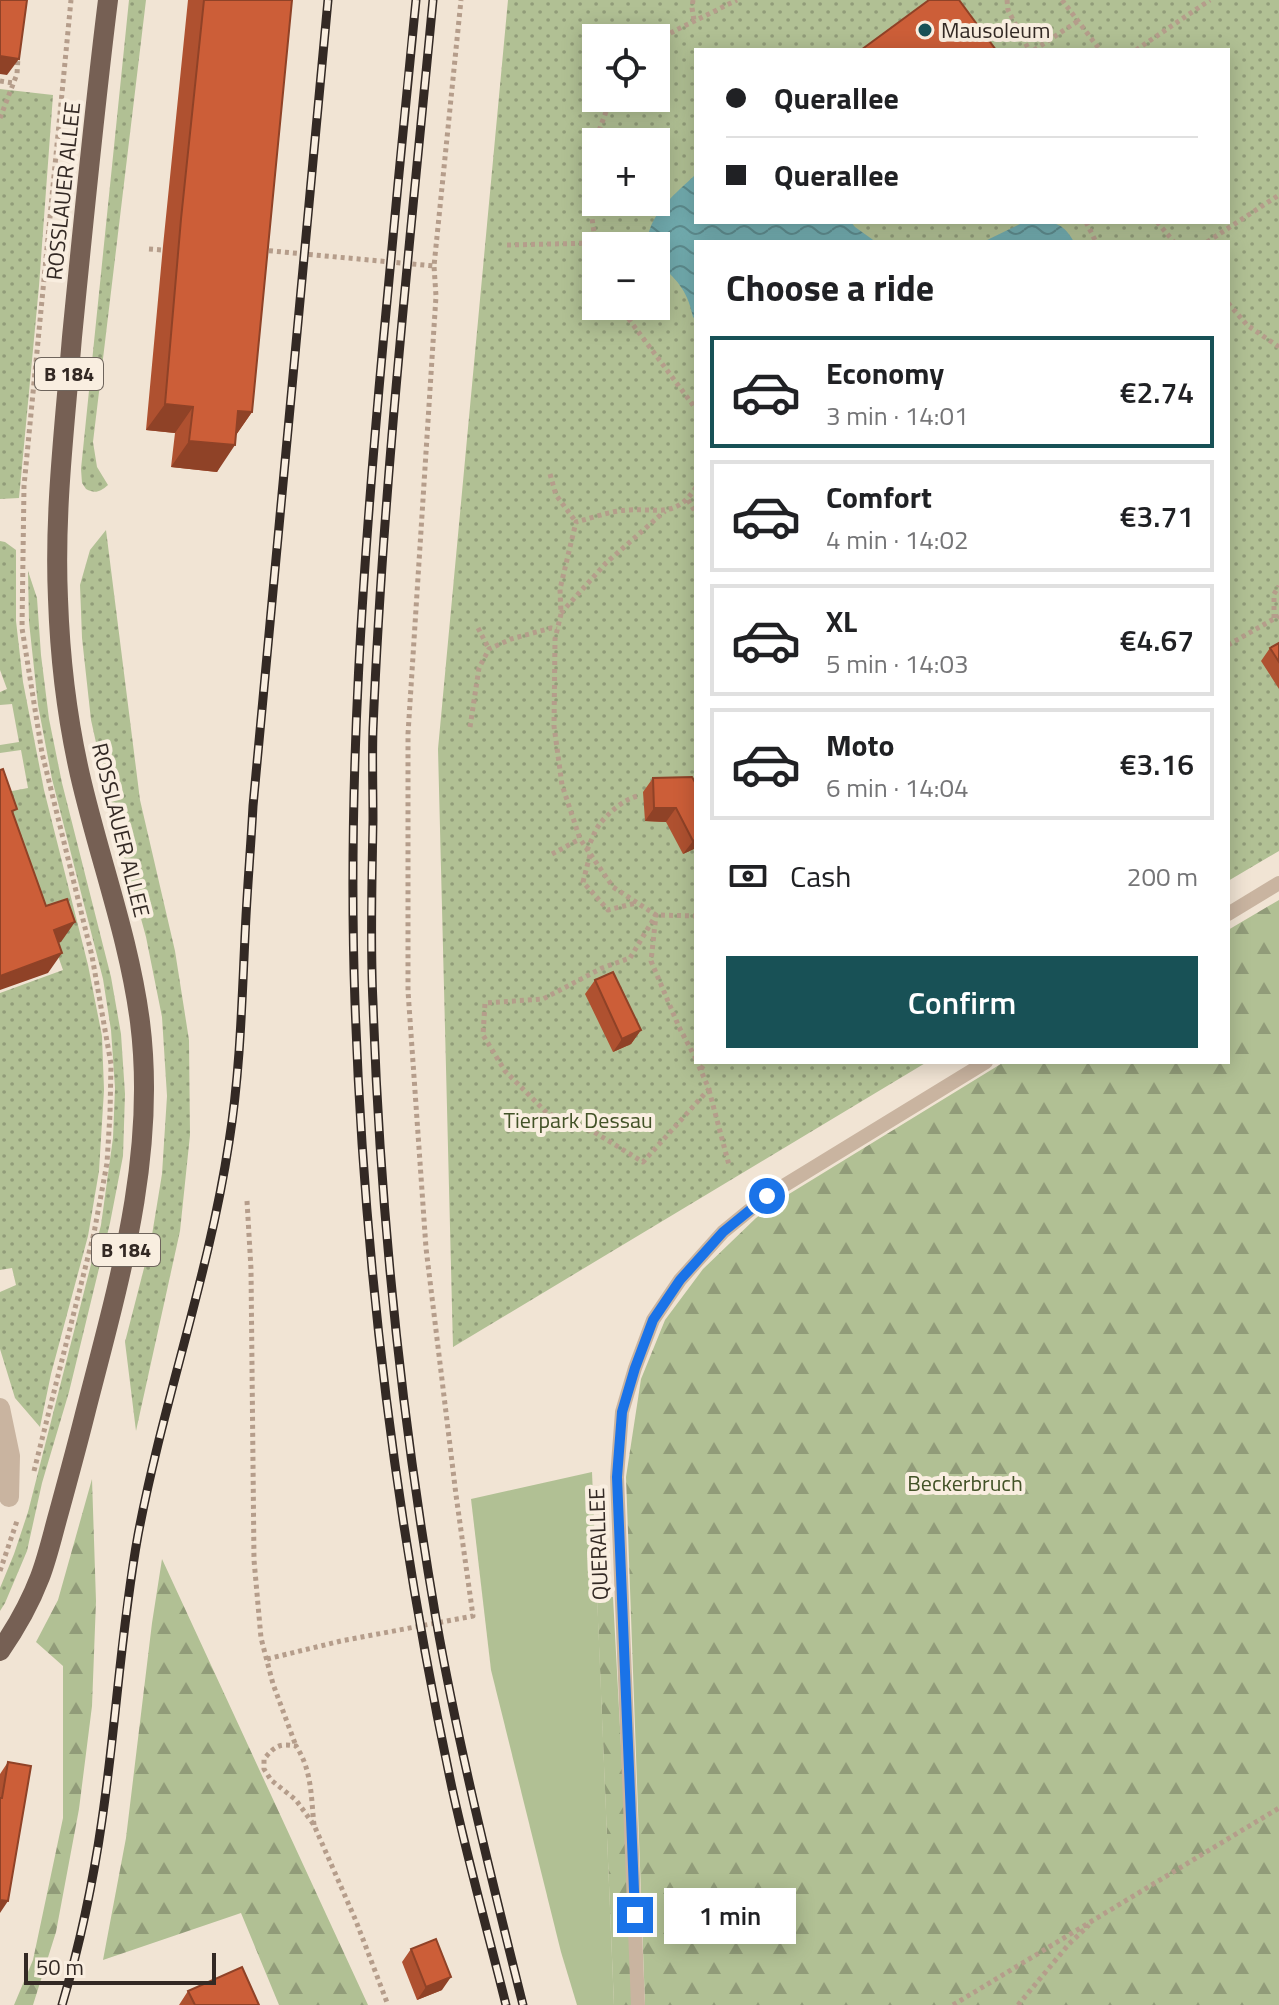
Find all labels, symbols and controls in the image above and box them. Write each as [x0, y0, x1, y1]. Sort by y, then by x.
place label: Mausoleum [941, 13, 1050, 47]
marker: Mausoleum [916, 21, 934, 39]
map controls [582, 24, 670, 320]
button: locate [582, 24, 670, 112]
text: Querallee [774, 75, 899, 121]
street label: ROSSLAUER ALLEE [37, 100, 89, 282]
button: + [582, 128, 670, 216]
text: Querallee [774, 152, 899, 198]
button: − [582, 232, 670, 320]
text: Choose a ride [726, 260, 934, 315]
text: Economy [826, 350, 944, 396]
icon: car [730, 356, 802, 428]
road number: B 184 [35, 358, 103, 390]
text: €2.74 [1120, 369, 1194, 415]
text: 3 min · 14:01 [826, 396, 969, 435]
text: Comfort [826, 474, 932, 520]
icon: car [730, 480, 802, 552]
text: €3.71 [1120, 493, 1194, 539]
text: 4 min · 14:02 [826, 520, 969, 559]
text: XL [826, 598, 857, 644]
icon: car [730, 604, 802, 676]
text: €4.67 [1120, 617, 1194, 663]
text: 5 min · 14:03 [826, 644, 969, 683]
text: Moto [826, 722, 894, 768]
icon: car [730, 728, 802, 800]
street label: ROSSLAUER ALLEE [83, 739, 159, 921]
text: €3.16 [1120, 741, 1194, 787]
text: 6 min · 14:04 [826, 768, 969, 807]
text: Cash [790, 853, 851, 899]
icon: cash [726, 854, 770, 898]
text: 200 m [1127, 857, 1198, 896]
button: Confirm [726, 956, 1198, 1048]
park label: Tierpark Dessau [503, 1103, 653, 1137]
route start [749, 1178, 785, 1214]
road number: B 184 [92, 1234, 160, 1266]
park label: Beckerbruch [907, 1466, 1023, 1500]
street label: QUERALLEE [579, 1487, 617, 1601]
callout: 1 min [663, 1887, 795, 1943]
text: 1 min [699, 1896, 761, 1935]
route end [617, 1897, 653, 1933]
scale bar [24, 1949, 216, 1985]
text: 50 m [36, 1950, 84, 1984]

